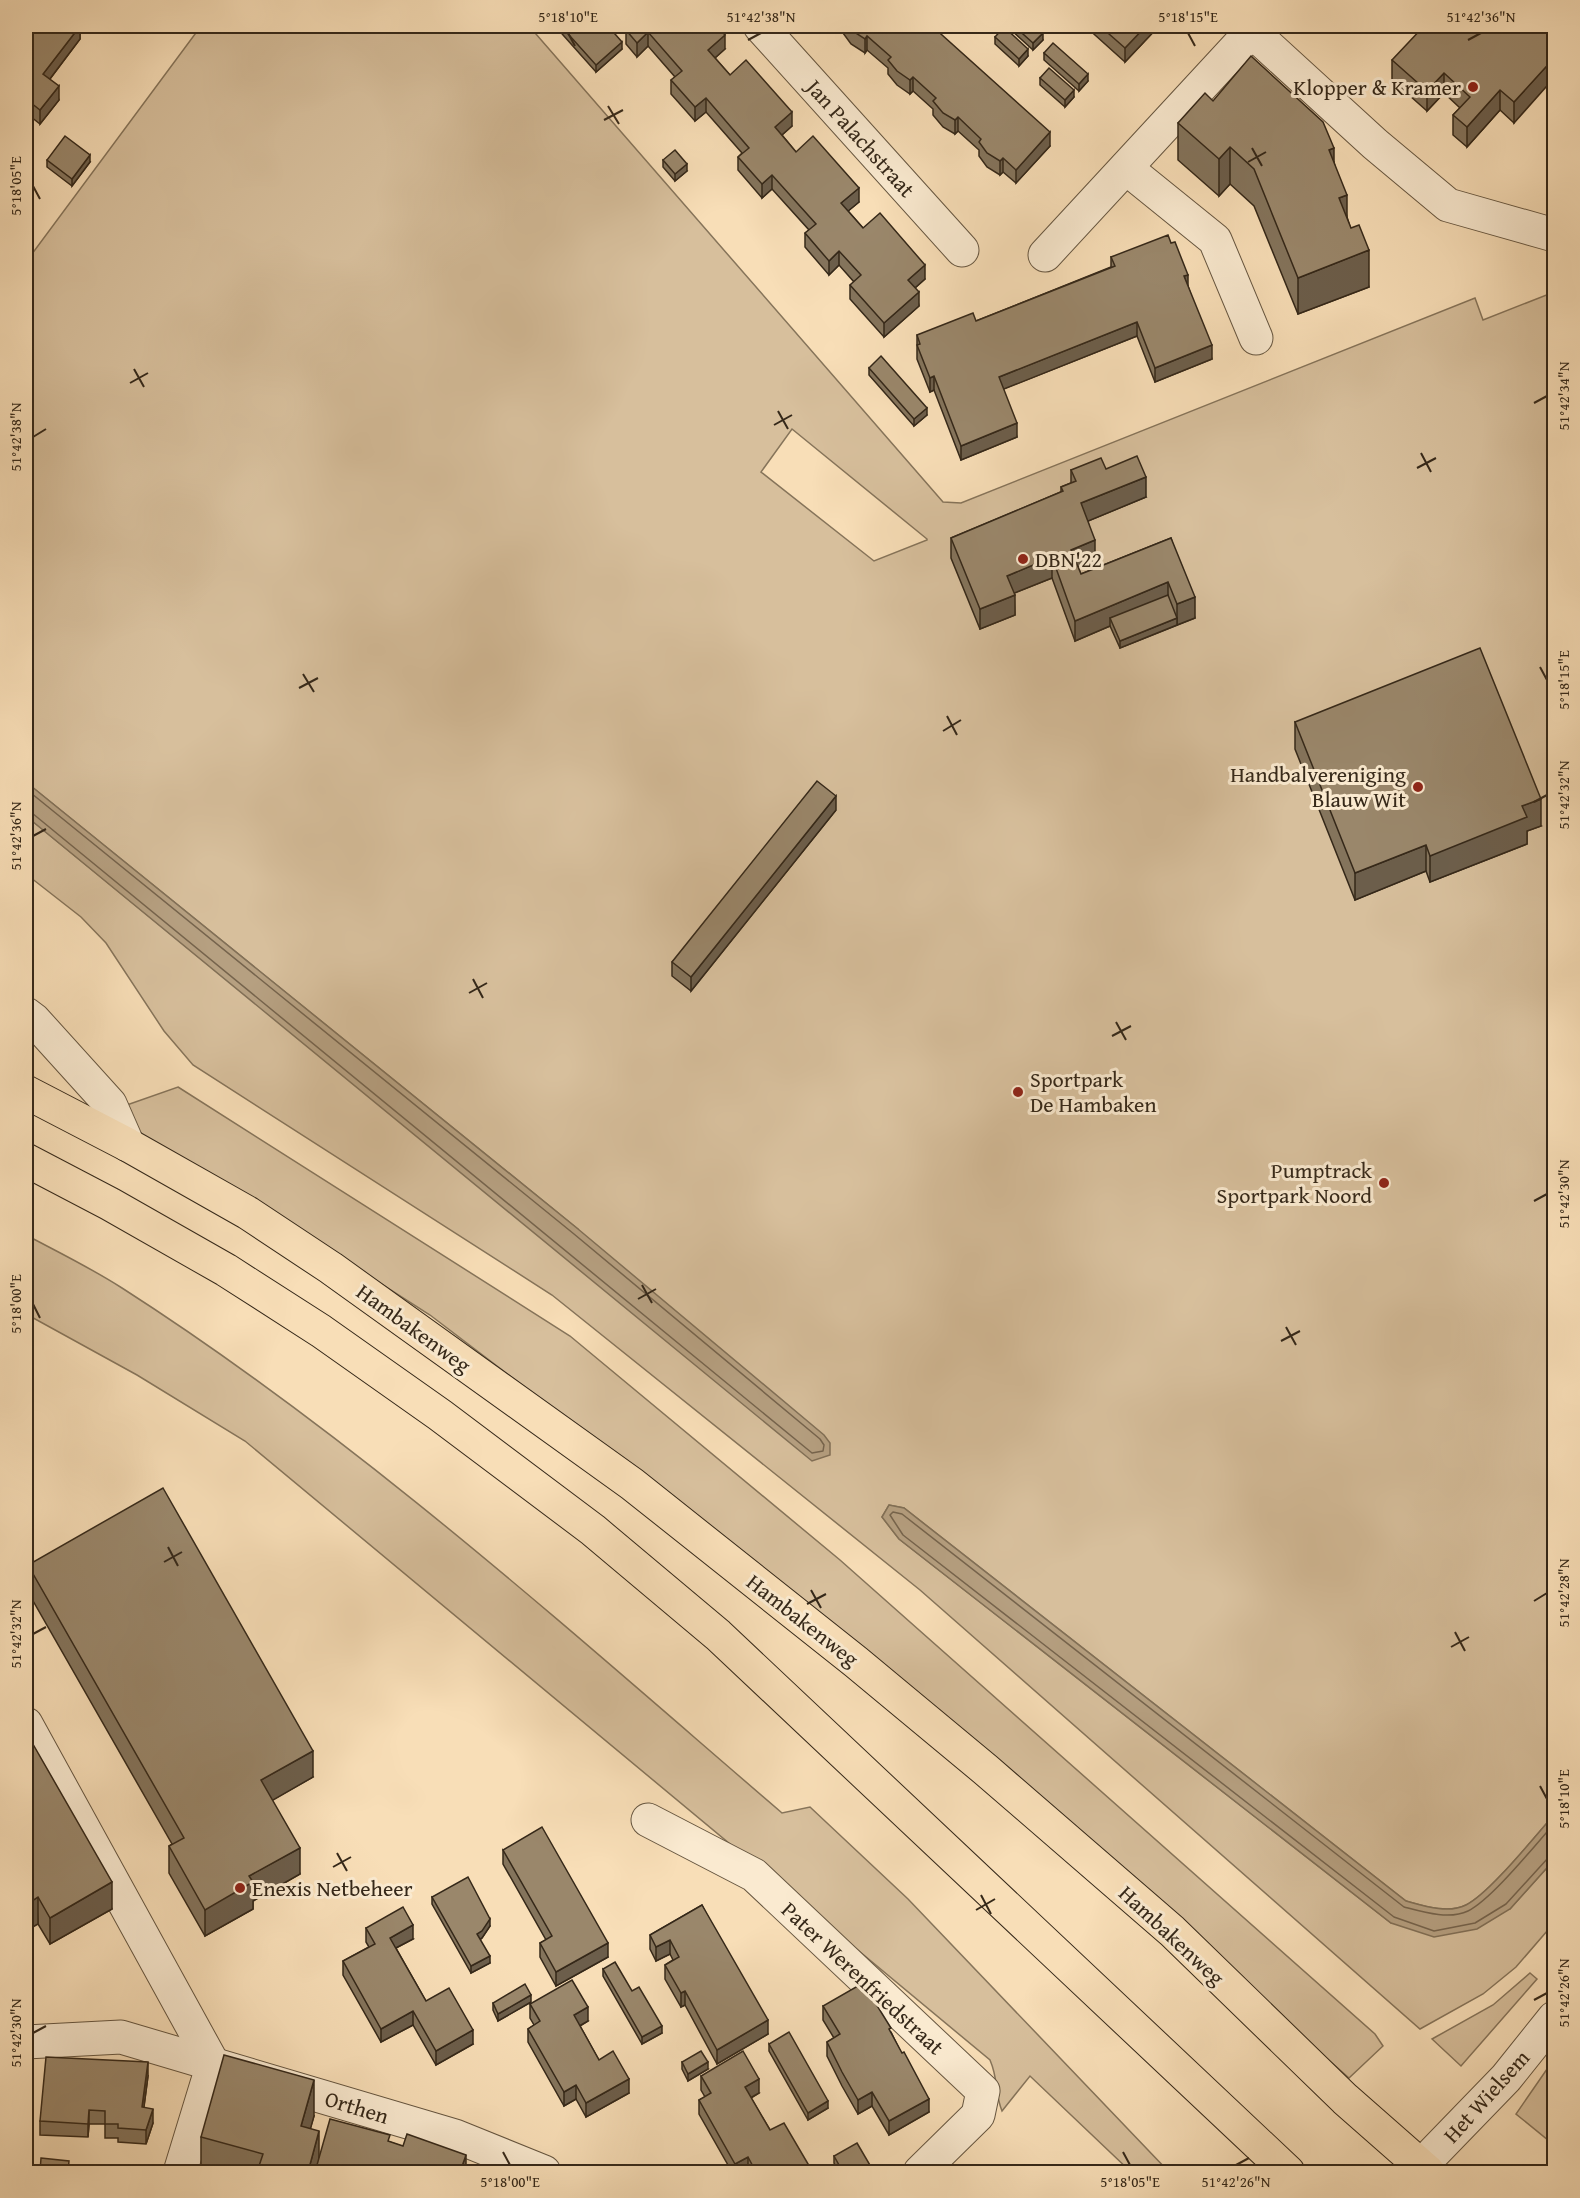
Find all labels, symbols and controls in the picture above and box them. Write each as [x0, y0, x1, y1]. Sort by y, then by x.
text: 5°18'10"E [538, 6, 598, 27]
text: 51°42'38"N [727, 6, 796, 27]
text: 5°18'15"E [1158, 6, 1218, 27]
text: 51°42'36"N [1447, 6, 1516, 27]
street label: Jan Palachstraat [797, 70, 923, 204]
place label: Klopper & Kramer [1293, 71, 1461, 103]
marker: Klopper & Kramer [1466, 80, 1480, 94]
text: 5°18'05"E [5, 156, 26, 216]
text: 51°42'34"N [1553, 361, 1574, 430]
text: 51°42'38"N [5, 402, 26, 471]
place label: DBN'22 [1035, 543, 1102, 575]
marker: DBN'22 [1016, 552, 1030, 566]
text: 5°18'15"E [1553, 650, 1574, 710]
place label: Handbalvereniging Blauw Wit [1230, 758, 1406, 815]
text: 51°42'32"N [1553, 760, 1574, 829]
marker: Handbalvereniging Blauw Wit [1411, 780, 1425, 794]
text: 51°42'36"N [5, 801, 26, 870]
place label: Sportpark De Hambaken [1030, 1063, 1157, 1120]
marker: Sportpark De Hambaken [1011, 1085, 1025, 1099]
place label: Pumptrack Sportpark Noord [1217, 1154, 1373, 1211]
text: 51°42'30"N [1553, 1159, 1574, 1228]
marker: Pumptrack Sportpark Noord [1377, 1176, 1391, 1190]
text: 5°18'00"E [5, 1274, 26, 1334]
street label: Hambakenweg [350, 1275, 478, 1381]
text: 51°42'28"N [1553, 1558, 1574, 1627]
street label: Hambakenweg [740, 1566, 866, 1674]
text: 51°42'32"N [5, 1599, 26, 1668]
text: 5°18'10"E [1553, 1769, 1574, 1829]
place label: Enexis Netbeheer [252, 1872, 413, 1904]
street label: Hambakenweg [1112, 1877, 1232, 1993]
marker: Enexis Netbeheer [233, 1881, 247, 1895]
street label: Pater Werenfriedstraat [775, 1894, 952, 2062]
text: 51°42'26"N [1553, 1958, 1574, 2027]
text: 51°42'30"N [5, 1998, 26, 2067]
street label: Het Wielsem [1435, 2042, 1537, 2150]
street label: Orthen [321, 2082, 393, 2132]
text: 5°18'00"E [480, 2171, 540, 2192]
text: 5°18'05"E [1100, 2171, 1160, 2192]
text: 51°42'26"N [1202, 2171, 1271, 2192]

